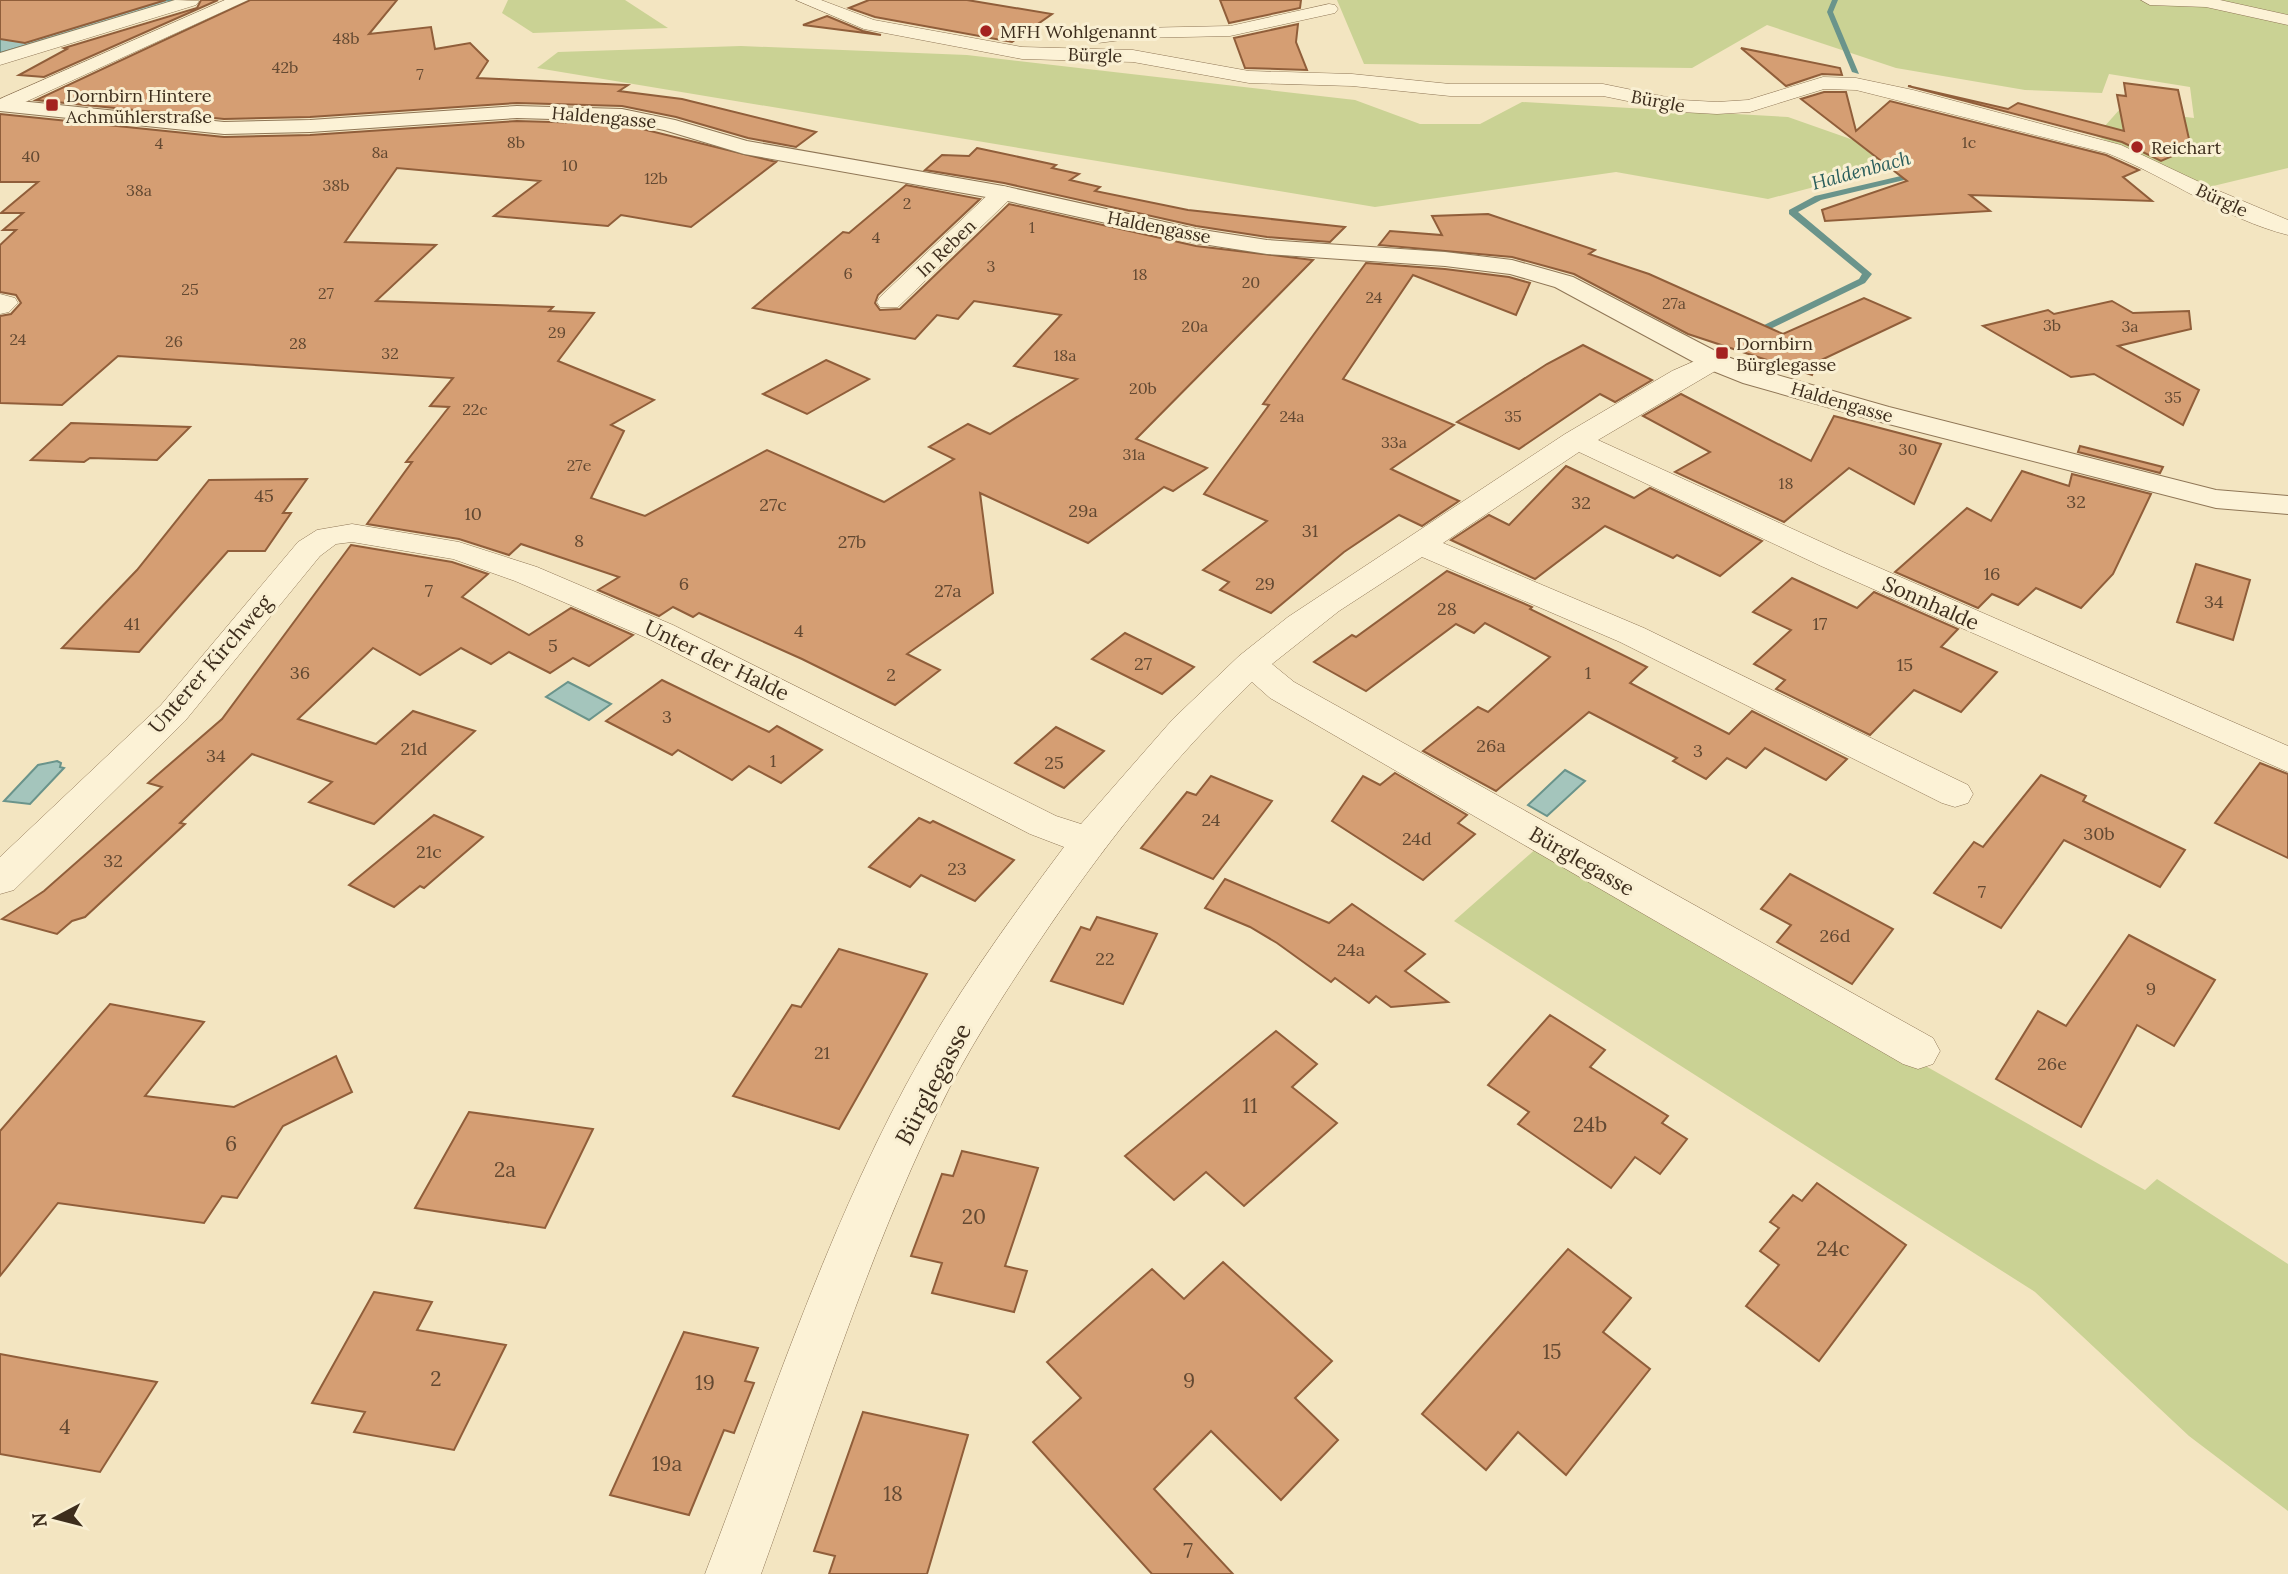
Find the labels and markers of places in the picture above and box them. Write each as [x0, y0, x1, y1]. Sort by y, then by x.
place label: MFH Wohlgenannt [1000, 20, 1157, 43]
marker: MFH Wohlgenannt [978, 23, 994, 39]
place label: Dornbirn Hintere Achmühlerstraße [65, 84, 212, 128]
marker: Dornbirn Hintere Achmühlerstraße [44, 97, 60, 113]
place label: Reichart [2151, 136, 2222, 159]
marker: Reichart [2129, 139, 2145, 155]
place label: Dornbirn Bürglegasse [1736, 332, 1836, 376]
marker: Dornbirn Bürglegasse [1714, 345, 1730, 361]

